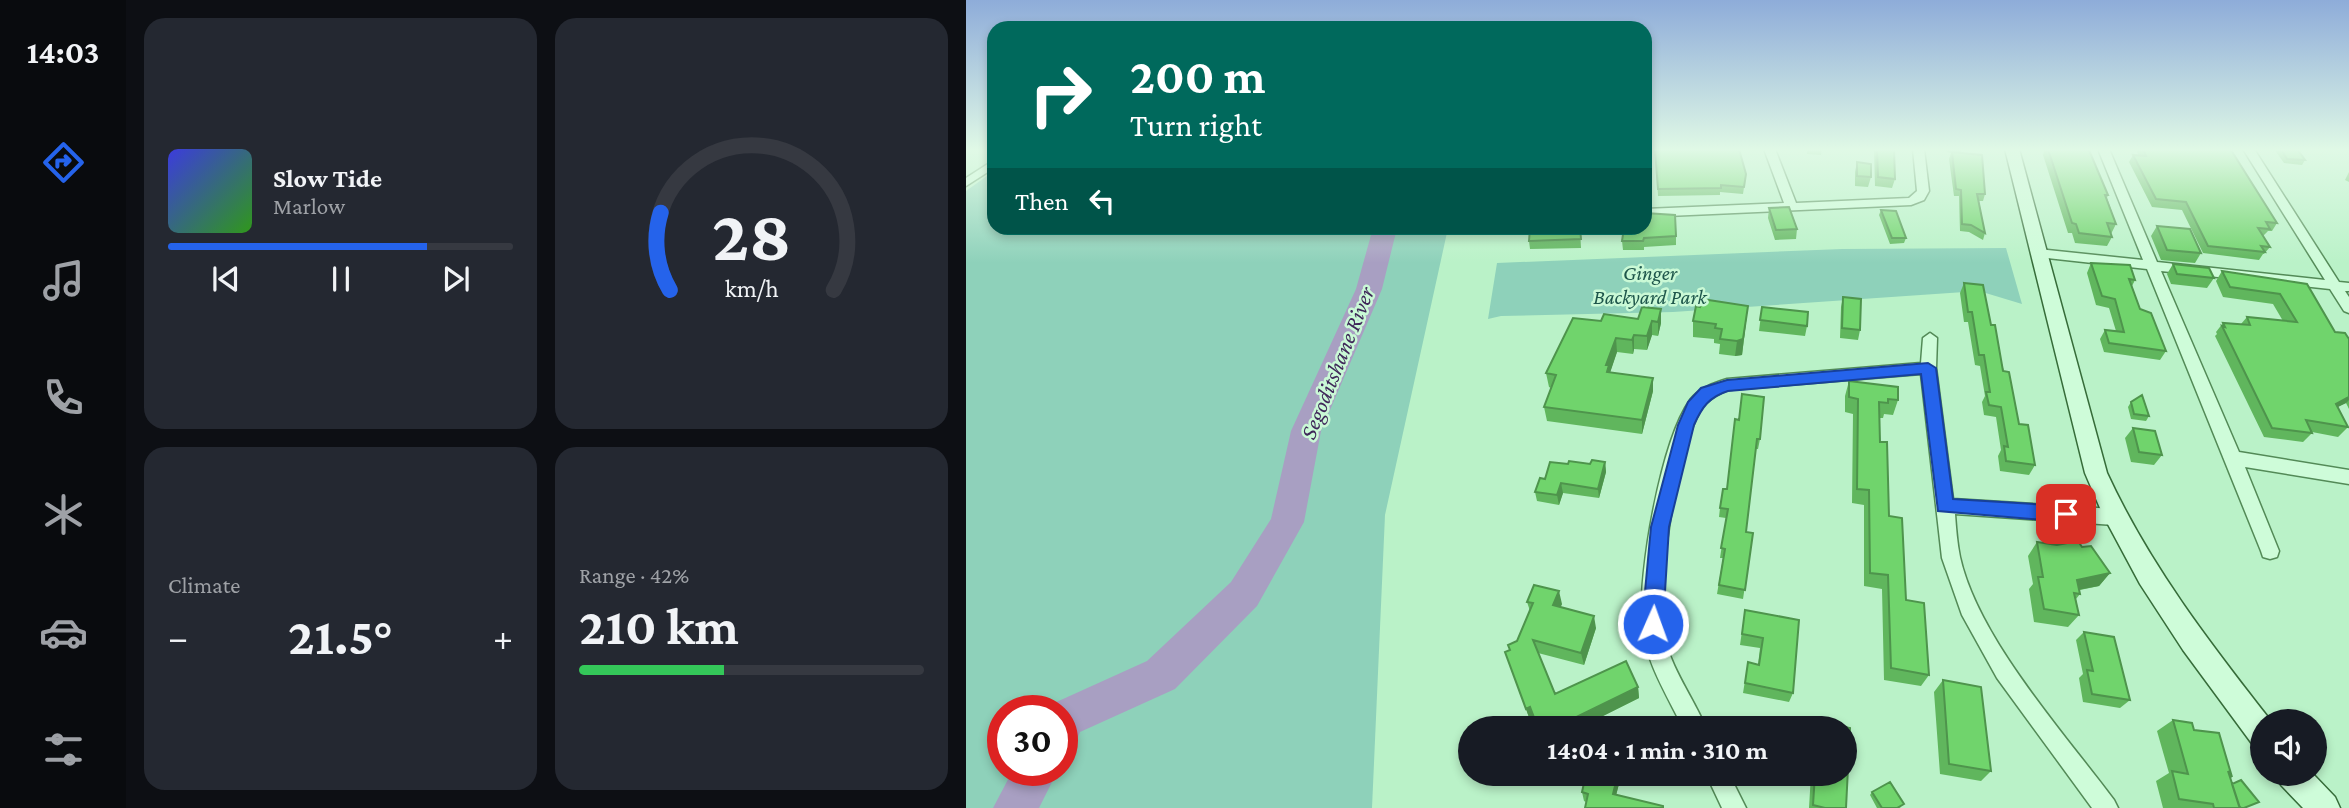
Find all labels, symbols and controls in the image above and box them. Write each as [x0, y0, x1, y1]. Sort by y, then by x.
text: 14:03 [27, 34, 99, 70]
icon: right [1015, 49, 1106, 140]
text: 200 m [1130, 49, 1265, 104]
text: Turn right [1130, 107, 1262, 143]
icon: directions [39, 138, 88, 187]
text: Slow Tide [273, 164, 382, 193]
icon: left [1083, 182, 1121, 220]
text: Then [1015, 187, 1069, 216]
text: Marlow [273, 193, 345, 219]
text: 28 [712, 195, 791, 276]
icon: music [39, 256, 88, 305]
icon: previous [207, 260, 245, 298]
icon: pause [322, 260, 360, 298]
icon: next [437, 260, 475, 298]
park label: Ginger Backyard Park [1593, 261, 1708, 309]
text: km/h [725, 275, 778, 302]
water label: Segoditshane River [1295, 282, 1380, 443]
icon: phone [39, 373, 88, 422]
pin [2036, 484, 2096, 544]
icon: climate [39, 490, 88, 539]
icon: arrive [2047, 495, 2085, 533]
text: Range · 42% [579, 562, 689, 588]
text: Climate [168, 572, 240, 598]
position arrow [1616, 587, 1690, 661]
text: 210 km [579, 597, 739, 655]
text: 21.5° [288, 607, 393, 665]
icon: car [39, 608, 88, 657]
text: − [168, 616, 188, 658]
text: + [493, 616, 513, 658]
speed limit sign: 30 [987, 695, 1078, 786]
map controls [2250, 709, 2327, 786]
button: sound [2250, 709, 2327, 786]
icon: filters [39, 725, 88, 774]
text: 14:04 · 1 min · 310 m [1547, 736, 1768, 765]

